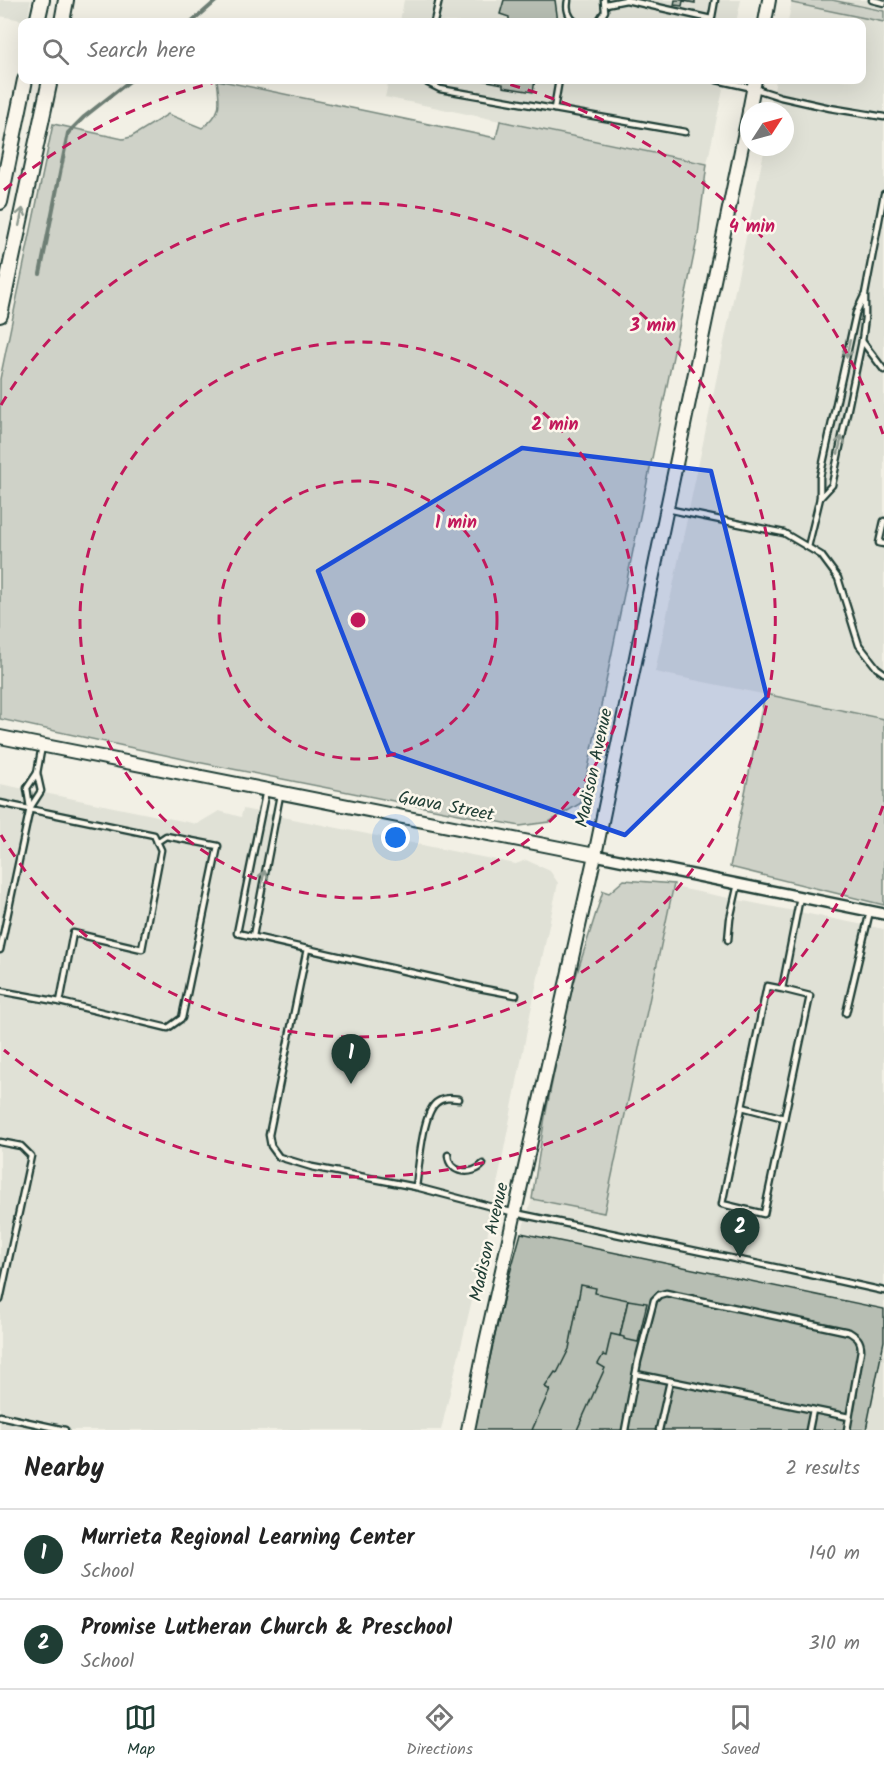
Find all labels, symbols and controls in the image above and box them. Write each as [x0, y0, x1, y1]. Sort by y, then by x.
search box [18, 18, 866, 84]
text: Search here [87, 34, 195, 69]
icon: search [39, 35, 72, 68]
north arrow [740, 102, 794, 156]
one-way arrow [16, 208, 27, 227]
text: 4 min [729, 213, 775, 242]
text: 3 min [629, 312, 676, 341]
one-way arrow [842, 339, 853, 359]
text: 2 min [532, 411, 578, 440]
one-way arrow [835, 435, 846, 455]
text: 1 min [435, 509, 477, 538]
centre of rings [348, 610, 368, 630]
street label: Madison Avenue [568, 706, 622, 830]
street label: Guava Street [396, 784, 497, 831]
your location [381, 823, 410, 852]
one-way arrow [258, 870, 269, 889]
pin: 1 [332, 1034, 370, 1084]
street label: Madison Avenue [462, 1180, 518, 1304]
pin: 2 [720, 1208, 760, 1258]
text: Nearby [24, 1448, 104, 1490]
text: 2 results [785, 1453, 860, 1485]
text: Murrieta Regional Learning Center [81, 1521, 415, 1556]
text: 1 [40, 1538, 47, 1570]
text: 140 m [809, 1538, 860, 1570]
text: School [81, 1556, 134, 1588]
text: Promise Lutheran Church & Preschool [81, 1611, 452, 1646]
text: 2 [38, 1628, 49, 1660]
text: 310 m [808, 1628, 860, 1660]
text: School [81, 1646, 134, 1678]
tab: Map [124, 1701, 157, 1762]
tab: Directions [406, 1701, 473, 1762]
tab: Saved [722, 1701, 760, 1762]

